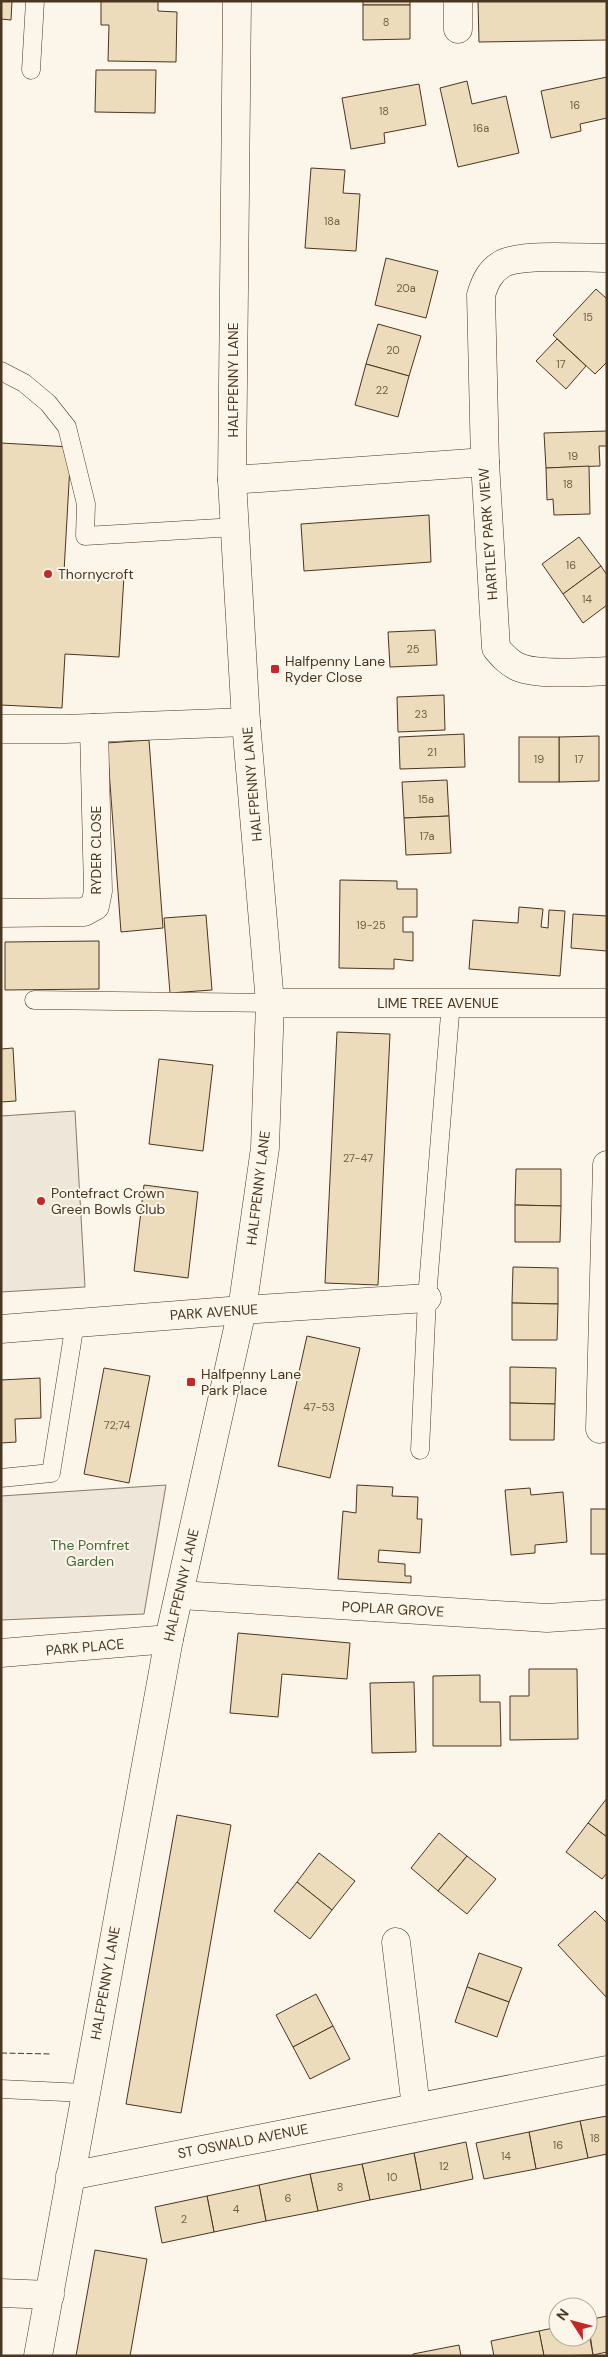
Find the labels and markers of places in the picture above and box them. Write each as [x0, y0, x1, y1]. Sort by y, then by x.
place label: Thornycroft [58, 565, 134, 583]
marker: Thornycroft [42, 568, 54, 580]
place label: Halfpenny Lane Ryder Close [285, 652, 385, 686]
marker: Halfpenny Lane Ryder Close [269, 663, 281, 675]
place label: Pontefract Crown Green Bowls Club [51, 1184, 165, 1218]
marker: Pontefract Crown Green Bowls Club [35, 1195, 47, 1207]
place label: Halfpenny Lane Park Place [201, 1365, 301, 1399]
marker: Halfpenny Lane Park Place [185, 1376, 197, 1388]

